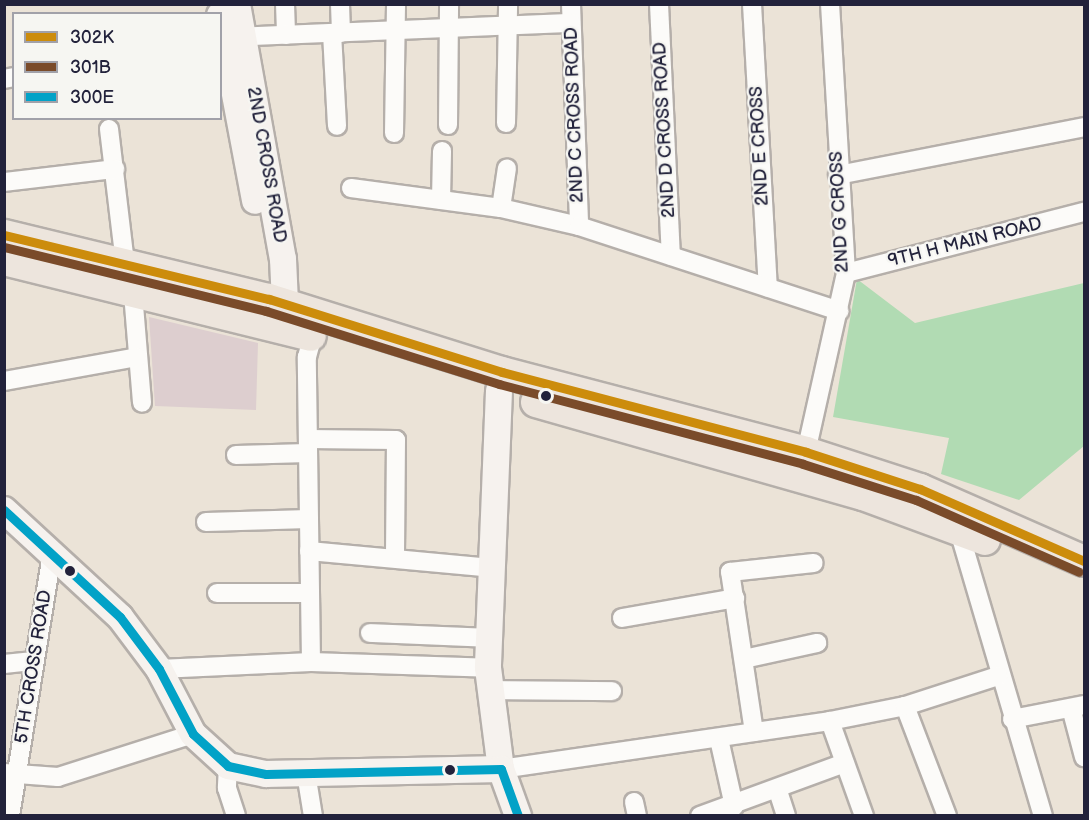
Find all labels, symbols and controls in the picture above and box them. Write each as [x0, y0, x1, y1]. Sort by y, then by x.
legend [12, 12, 222, 120]
text: 302K [70, 27, 114, 48]
street label: 2ND C CROSS ROAD [561, 27, 589, 203]
street label: 2ND D CROSS ROAD [650, 42, 680, 218]
text: 301B [70, 57, 111, 78]
street label: 2ND CROSS ROAD [242, 85, 290, 245]
street label: 2ND E CROSS [746, 86, 774, 206]
text: 300E [70, 87, 114, 108]
street label: 2ND G CROSS [826, 151, 854, 273]
street label: 9TH H MAIN ROAD [886, 213, 1044, 273]
unlabelled marker [540, 390, 552, 402]
unlabelled marker [64, 565, 76, 577]
street label: 5TH CROSS ROAD [11, 589, 57, 745]
unlabelled marker [444, 764, 456, 776]

